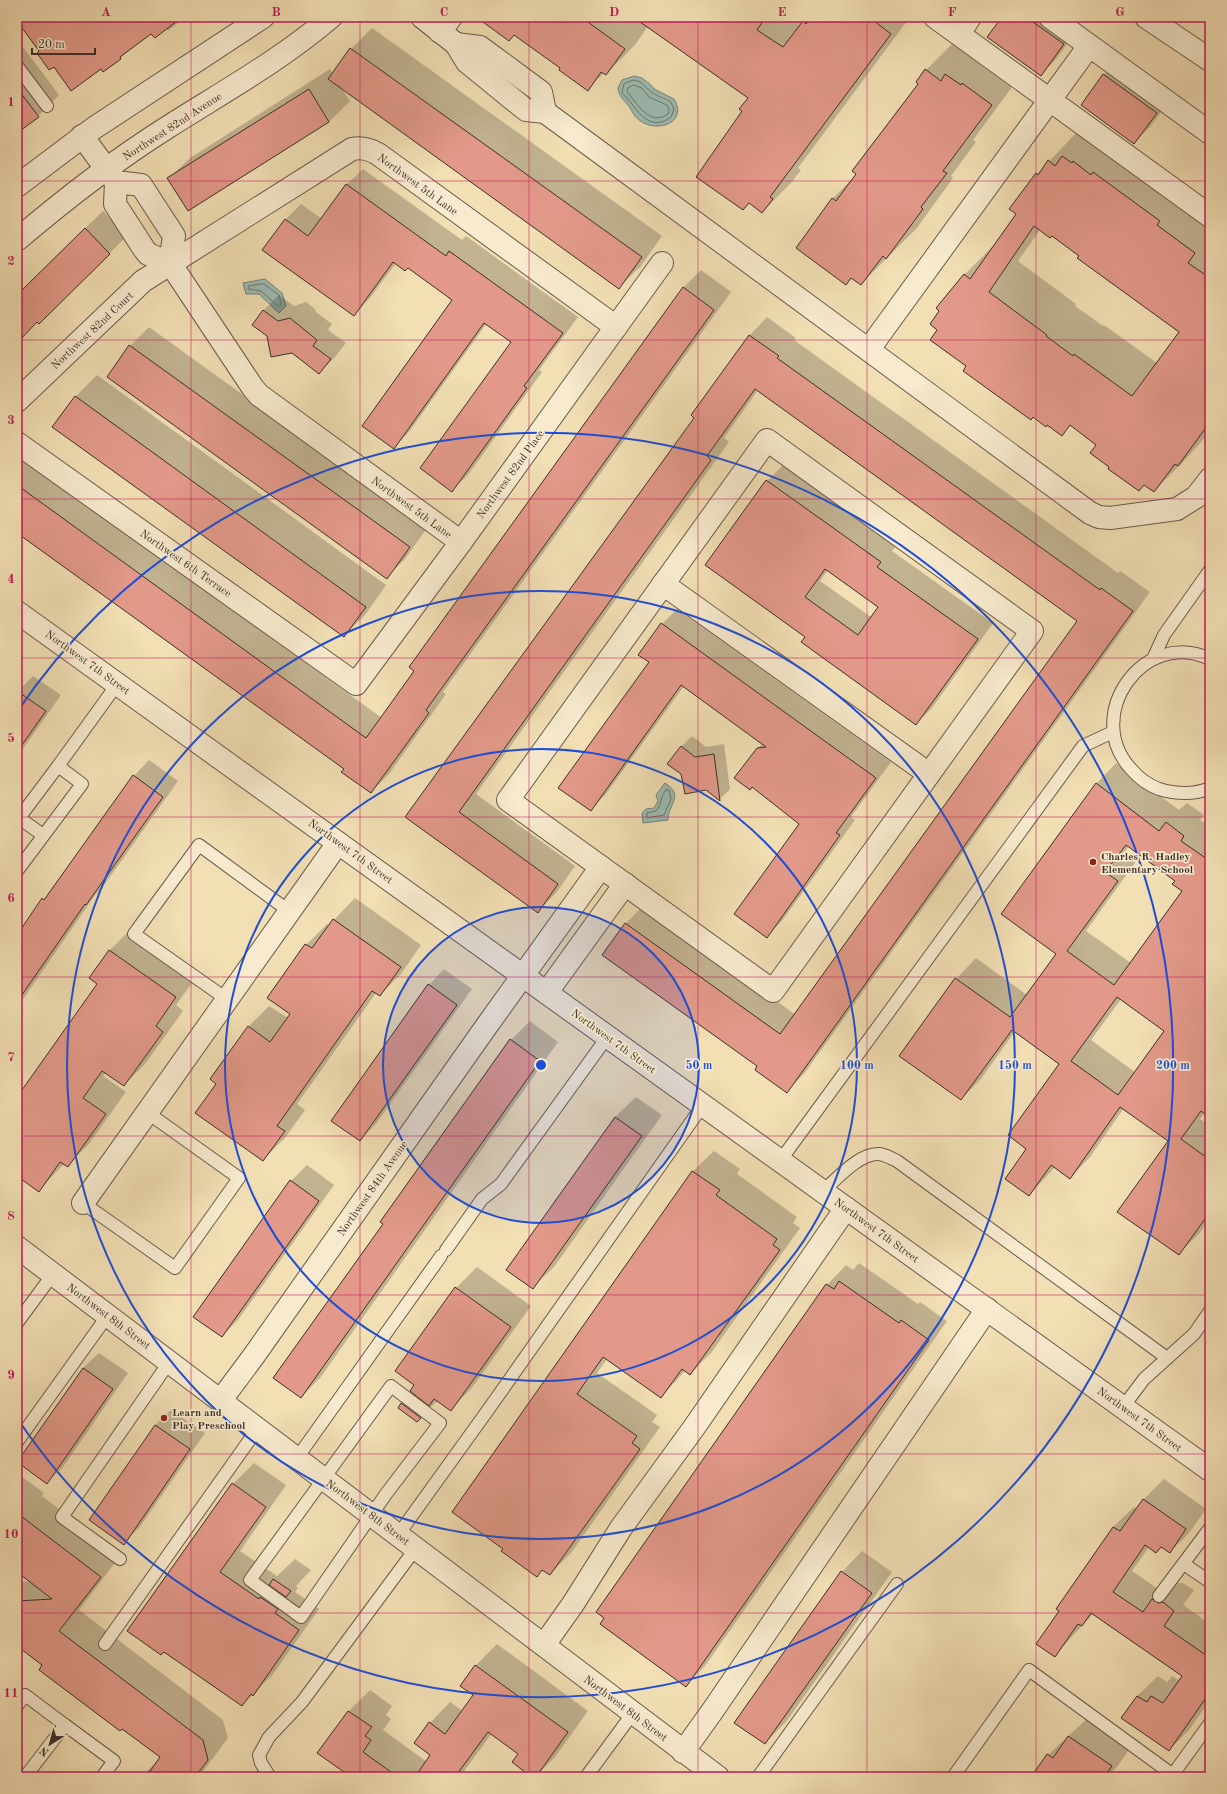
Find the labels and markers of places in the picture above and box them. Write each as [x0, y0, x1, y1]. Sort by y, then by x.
place label: Charles R. Hadley Elementary School [1101, 852, 1194, 876]
marker: Charles R. Hadley Elementary School [1088, 857, 1098, 867]
centre of rings [534, 1058, 548, 1072]
place label: Learn and Play Preschool [172, 1408, 246, 1432]
marker: Learn and Play Preschool [159, 1413, 169, 1423]

